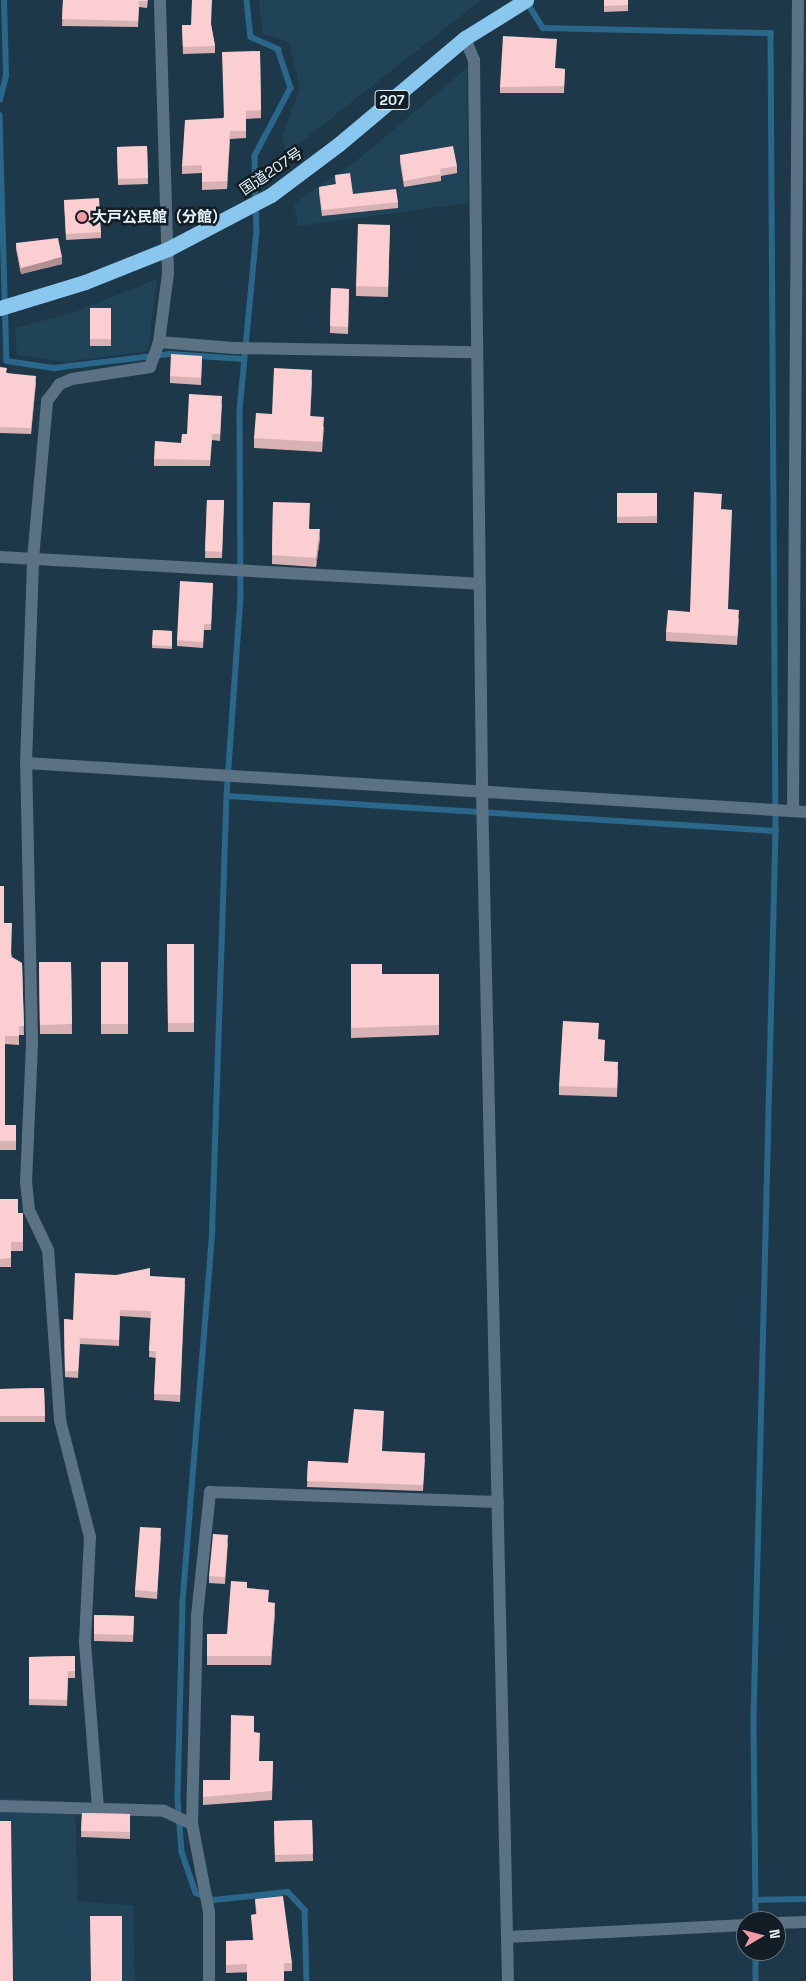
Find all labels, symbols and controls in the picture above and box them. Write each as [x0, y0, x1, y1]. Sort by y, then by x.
road number: 207 [374, 88, 410, 112]
street label: 国道207号 [236, 143, 306, 199]
place label: 大戸公民館（分館） [92, 208, 227, 226]
marker: 大戸公民館（分館） [76, 211, 88, 223]
north arrow [736, 1911, 786, 1961]
text: N [765, 1928, 784, 1940]

